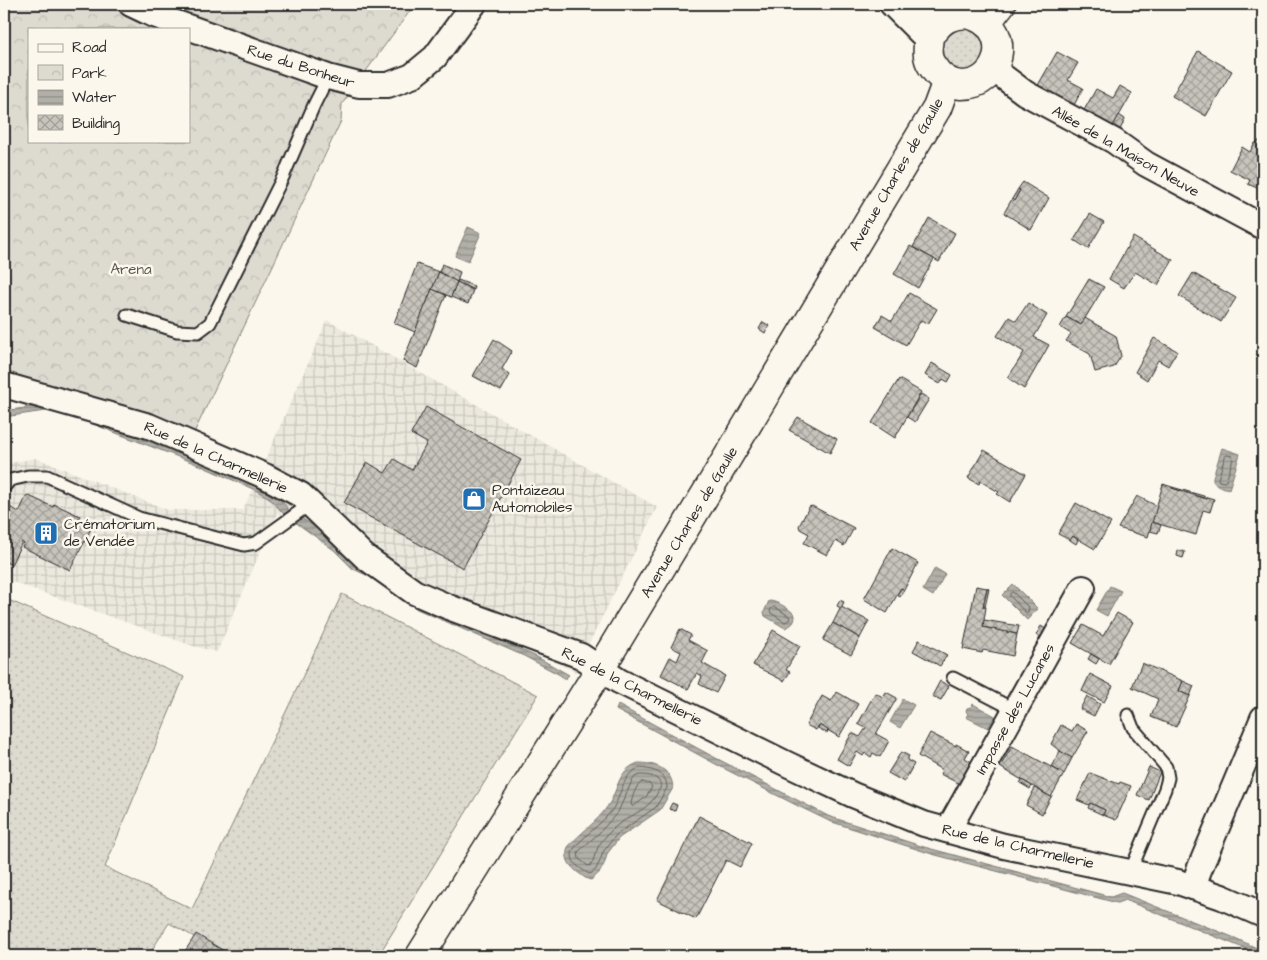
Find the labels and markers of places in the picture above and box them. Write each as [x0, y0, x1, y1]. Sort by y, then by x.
place label: Pontaizeau Automobiles [492, 480, 573, 518]
shop icon: Pontaizeau Automobiles [461, 486, 487, 512]
place label: Crématorium de Vendée [64, 514, 155, 552]
building icon: Crématorium de Vendée [33, 520, 59, 546]

